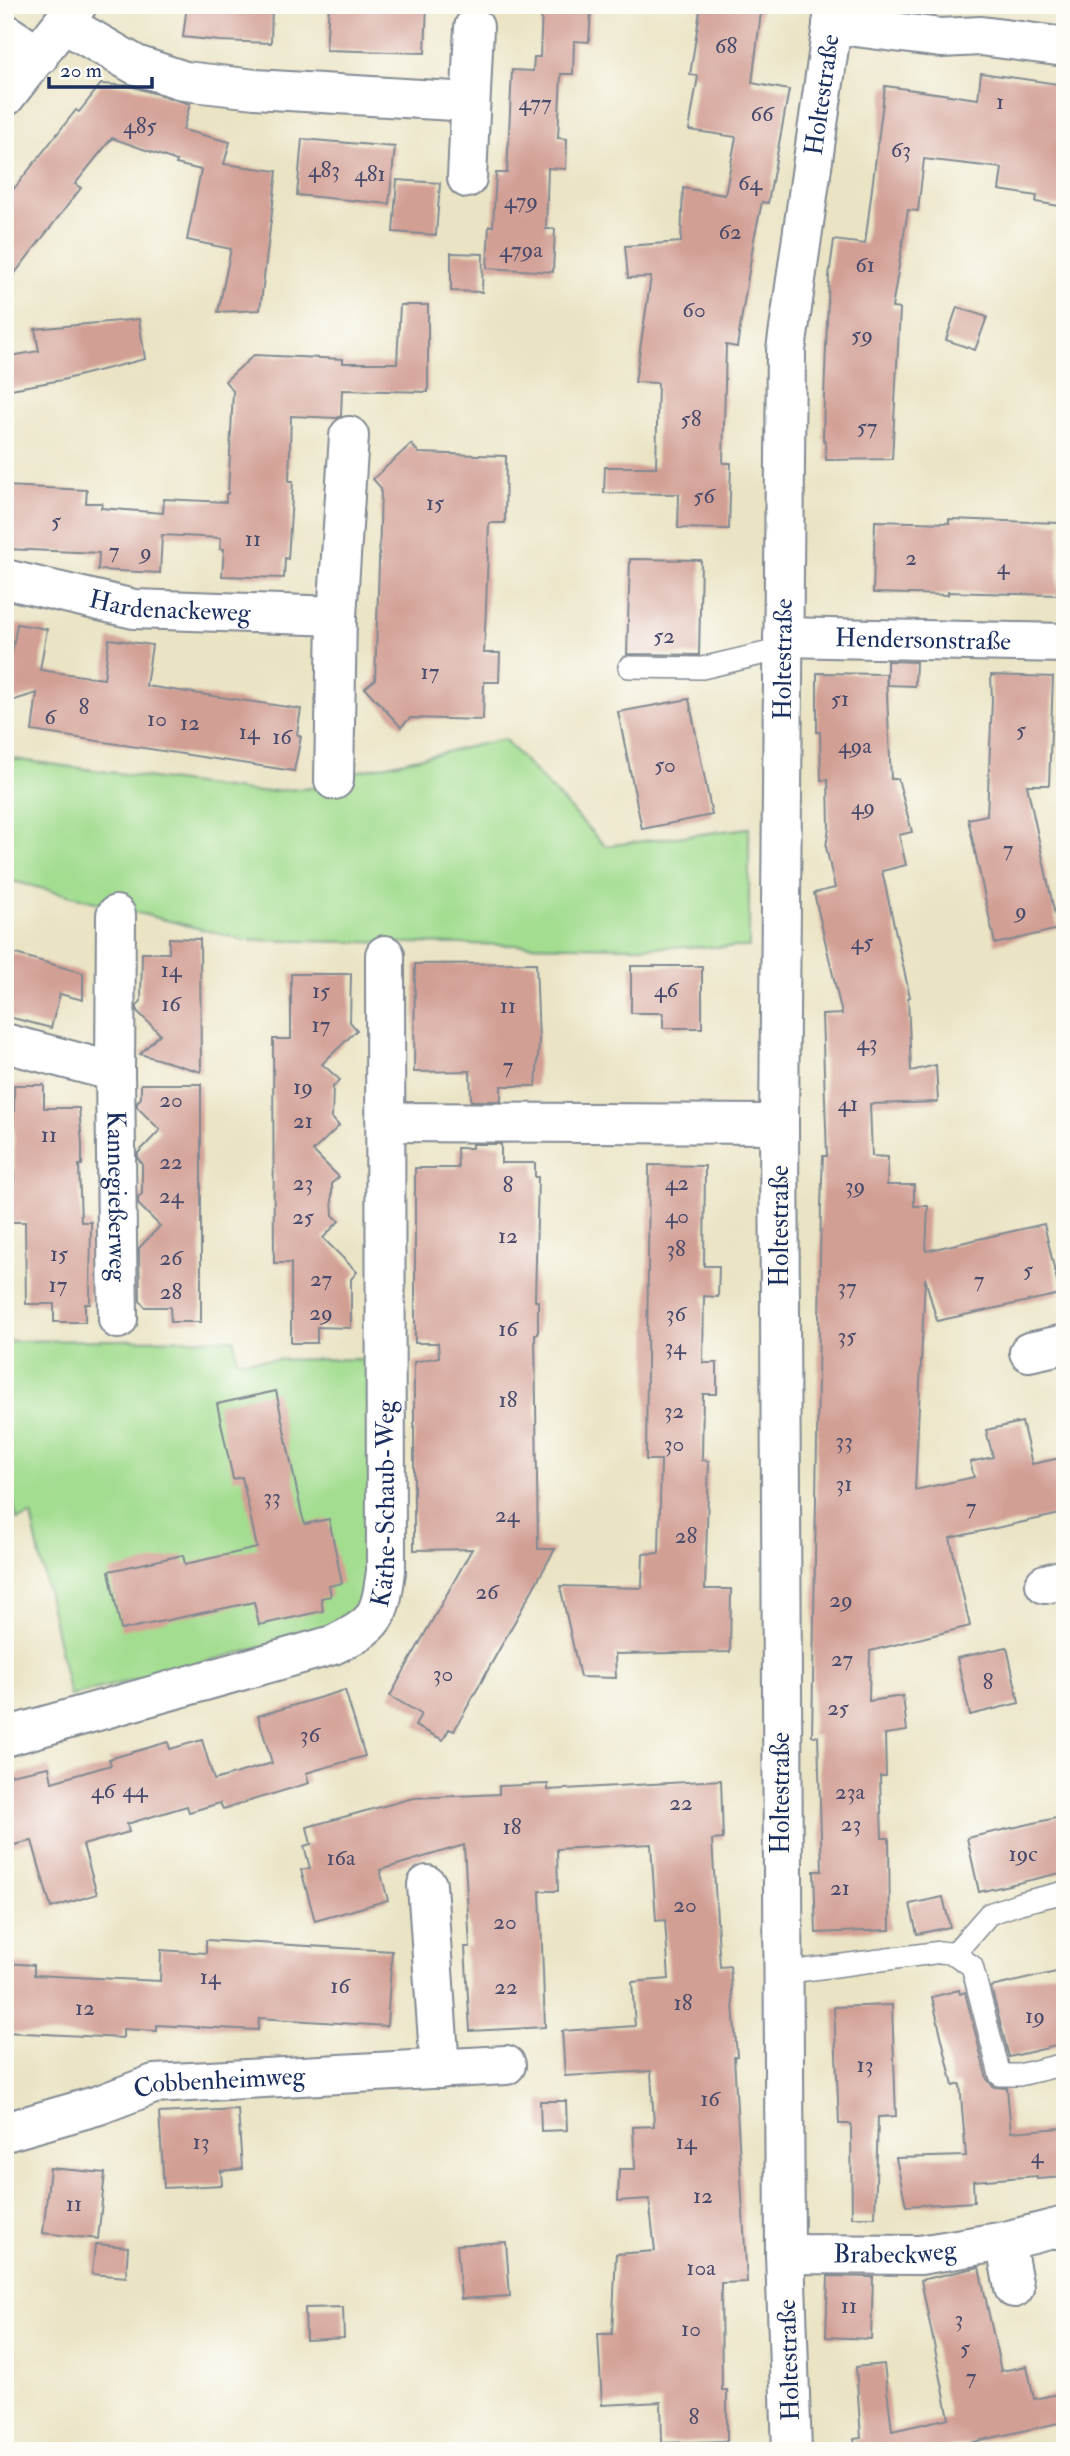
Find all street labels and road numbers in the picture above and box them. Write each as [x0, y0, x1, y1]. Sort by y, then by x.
street label: Holtestraße [798, 32, 847, 157]
street label: Hardenackeweg [86, 583, 252, 629]
street label: Holtestraße [767, 598, 800, 720]
street label: Hendersonstraße [835, 622, 1011, 658]
street label: Kannegießerweg [99, 1110, 134, 1283]
street label: Holtestraße [764, 1165, 796, 1287]
street label: Käthe-Schaub-Weg [364, 1399, 402, 1610]
street label: Holtestraße [765, 1732, 797, 1854]
street label: Cobbenheimweg [129, 2060, 307, 2106]
street label: Brabeckweg [833, 2233, 960, 2271]
street label: Holtestraße [771, 2298, 807, 2421]

